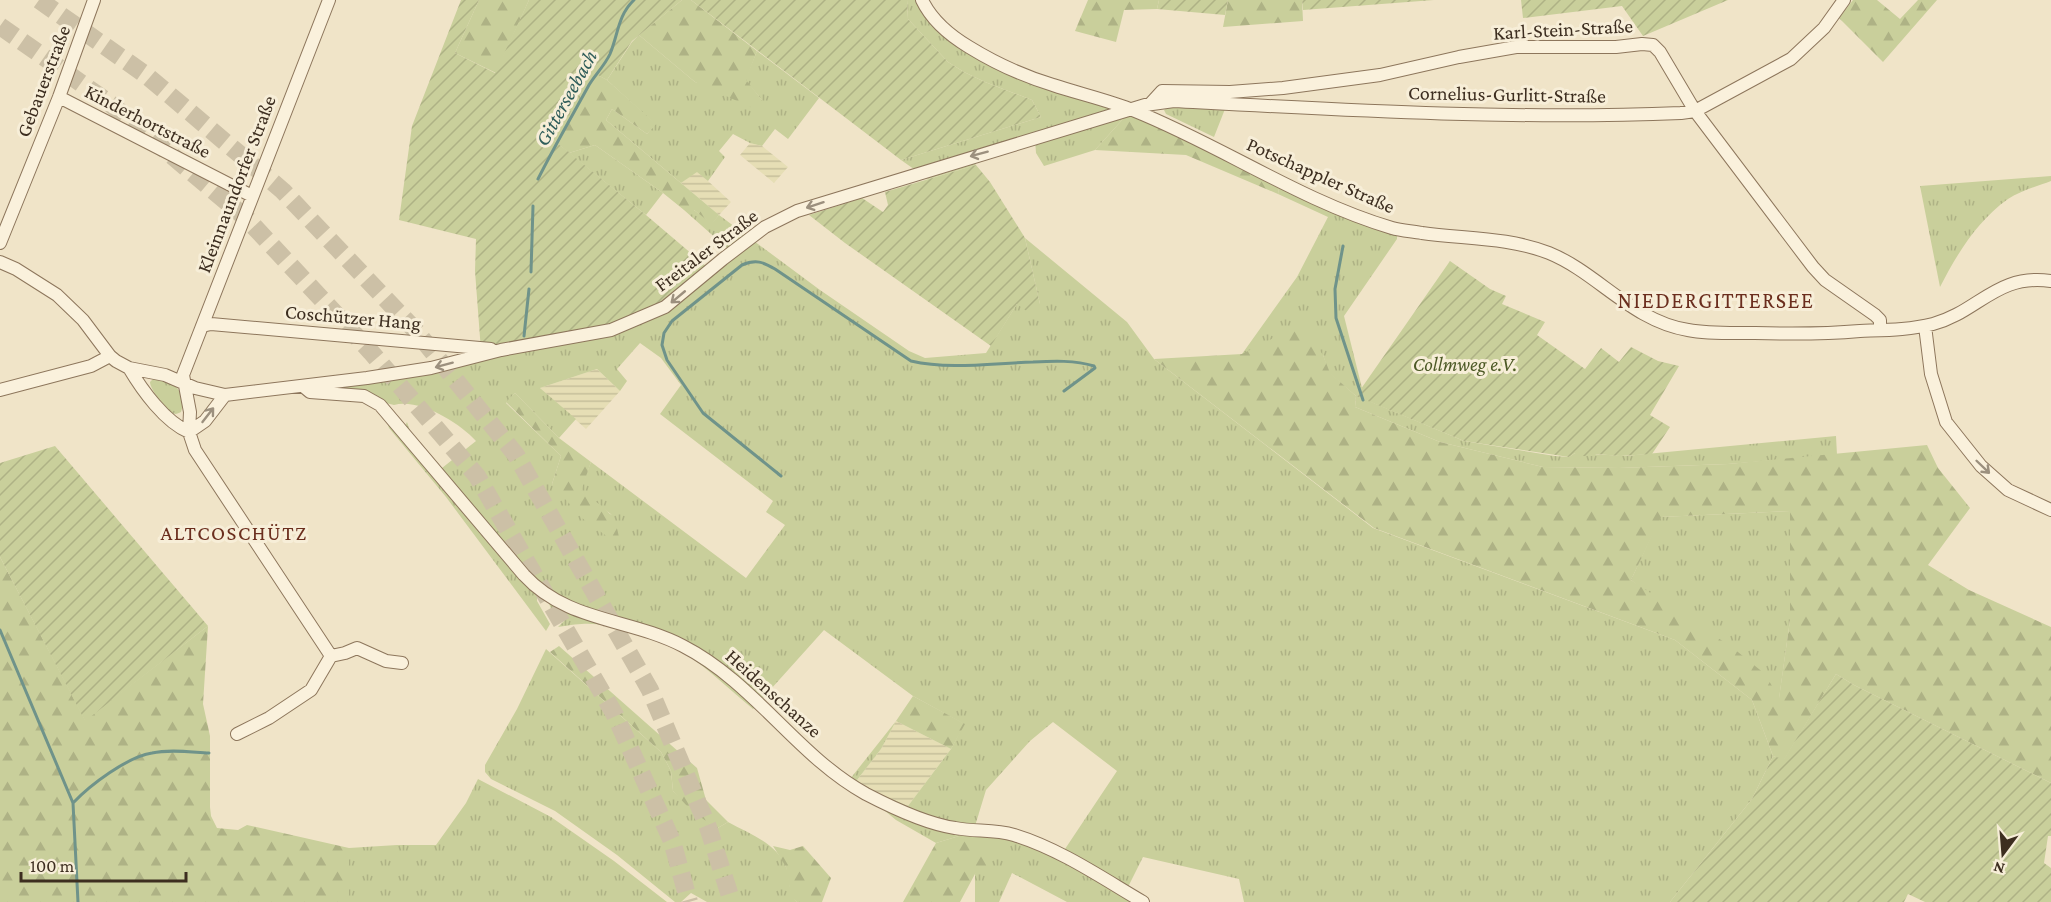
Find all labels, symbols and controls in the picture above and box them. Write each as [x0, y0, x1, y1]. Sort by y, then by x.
street label: Karl-Stein-Straße [1493, 14, 1634, 44]
street label: Gebauerstraße [12, 22, 74, 140]
water label: Gitterseebach [530, 46, 602, 150]
street label: Kinderhortstraße [81, 80, 215, 162]
street label: Cornelius-Gurlitt-Straße [1408, 81, 1606, 107]
street label: Kleinnaundorfer Straße [192, 92, 280, 276]
street label: Potschappler Straße [1243, 132, 1399, 219]
one-way arrow [970, 149, 989, 161]
one-way arrow [806, 200, 825, 211]
street label: Freitaler Straße [650, 204, 762, 296]
district label: NIEDERGITTERSEE [1618, 288, 1814, 313]
one-way arrow [670, 290, 686, 303]
street label: Coschützer Hang [284, 300, 422, 335]
park label: Collmweg e.V. [1413, 353, 1517, 376]
one-way arrow [435, 359, 454, 371]
one-way arrow [202, 407, 215, 423]
one-way arrow [1976, 460, 1991, 474]
district label: ALTCOSCHÜTZ [160, 521, 308, 545]
street label: Heidenschanze [722, 644, 827, 742]
north arrow [1973, 824, 2033, 884]
scale bar [21, 845, 186, 883]
text: 100 m [30, 856, 75, 876]
text: N [1991, 858, 2007, 878]

